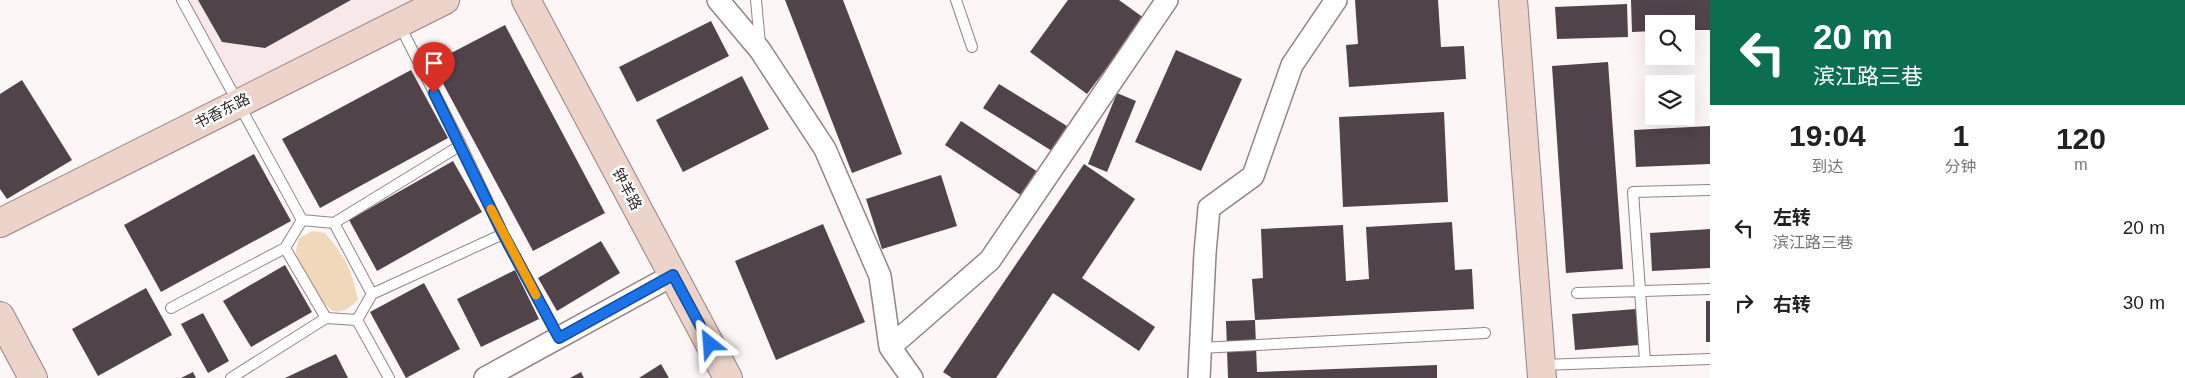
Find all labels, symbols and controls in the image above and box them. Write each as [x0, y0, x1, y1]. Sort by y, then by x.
map controls [1645, 15, 1695, 125]
button: search [1645, 15, 1695, 65]
text: 20 m [1813, 17, 1893, 56]
icon: left [1730, 20, 1795, 85]
pin [413, 42, 455, 93]
icon: arrive [420, 49, 448, 77]
text: 滨江路三巷 [1813, 64, 1923, 89]
button: layers [1645, 75, 1695, 125]
street label: 书香东路 [191, 89, 252, 132]
text: 19:04 [1789, 119, 1866, 152]
text: 1 [1952, 119, 1969, 152]
text: 120 [2056, 122, 2106, 155]
text: m [2074, 156, 2088, 173]
text: 到达 [1811, 158, 1843, 175]
text: 分钟 [1945, 158, 1977, 175]
street label: 钟羊路 [609, 165, 646, 213]
text: 左转 [1773, 207, 1811, 228]
icon: left [1730, 214, 1758, 242]
text: 20 m [2123, 217, 2165, 238]
text: 滨江路三巷 [1773, 234, 1853, 251]
icon: right [1730, 289, 1758, 317]
text: 30 m [2123, 292, 2165, 313]
text: 右转 [1773, 294, 1811, 315]
position arrow [683, 317, 735, 369]

